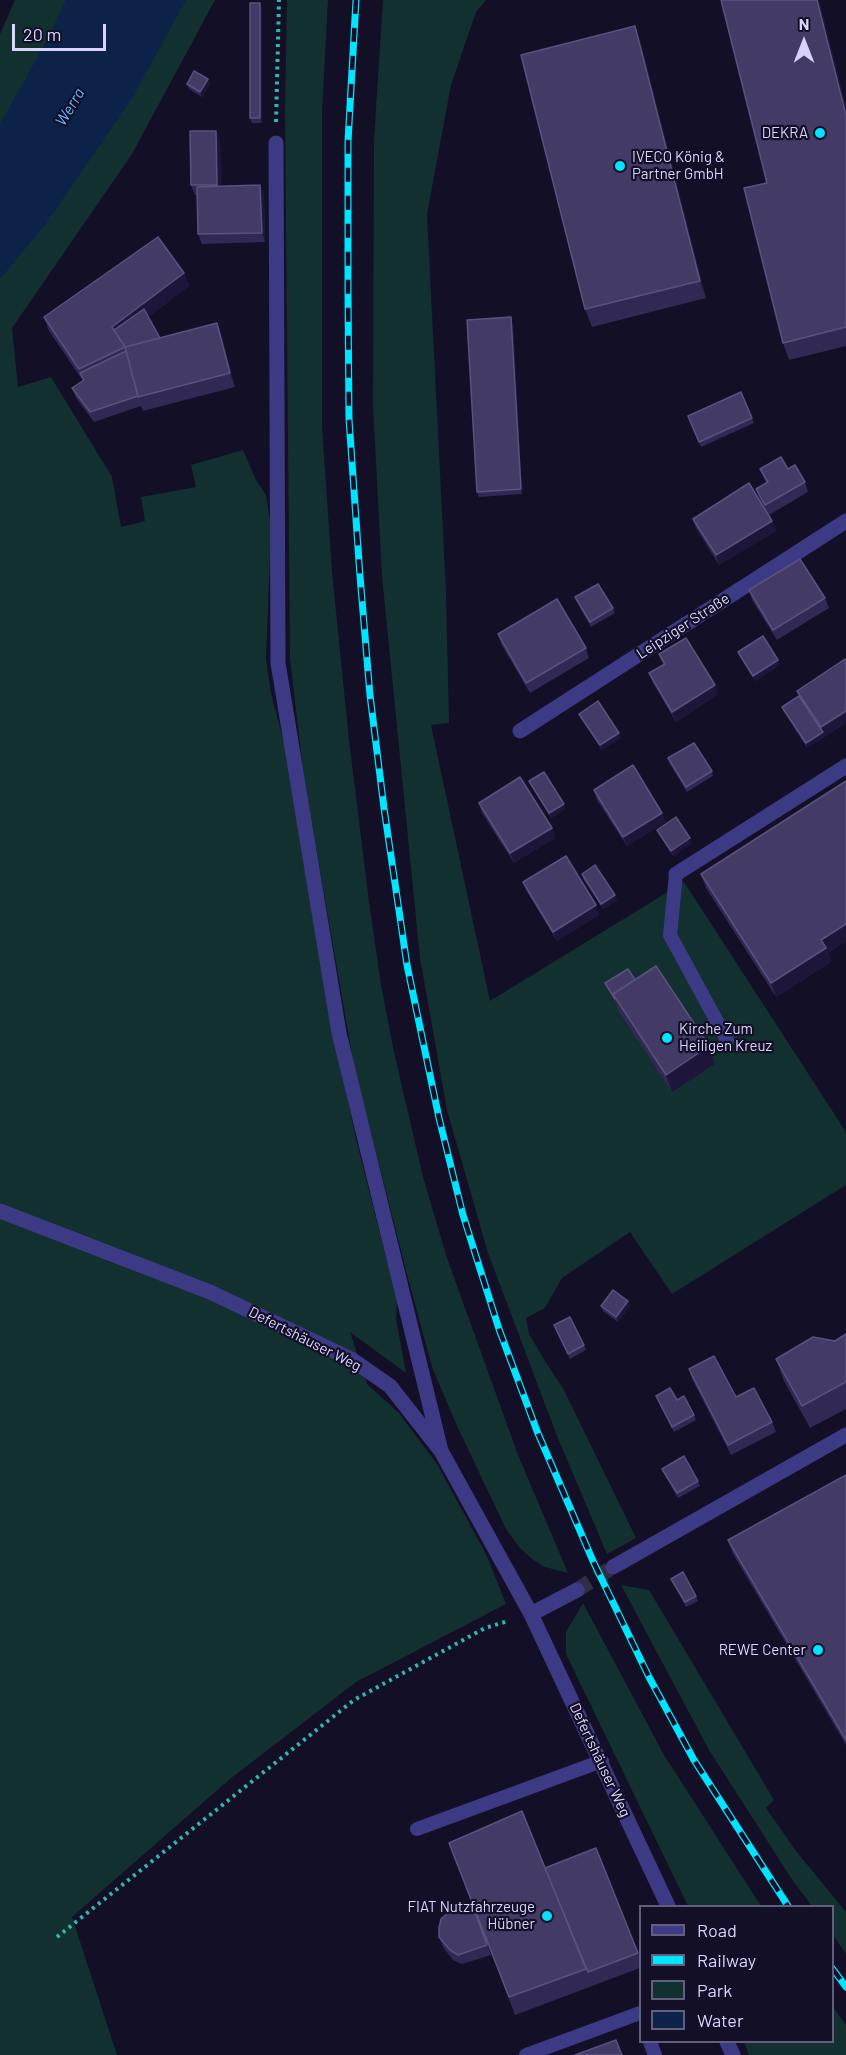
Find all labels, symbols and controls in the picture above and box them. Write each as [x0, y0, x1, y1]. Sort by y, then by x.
scale bar [15, 12, 110, 50]
north arrow [774, 12, 834, 72]
text: N [799, 14, 809, 33]
text: 20 m [23, 23, 61, 45]
water label: Werra [51, 85, 89, 129]
place label: DEKRA [762, 124, 808, 142]
marker: DEKRA [813, 126, 827, 140]
place label: IVECO König & Partner GmbH [632, 148, 725, 183]
marker: IVECO König & Partner GmbH [613, 159, 627, 173]
street label: Leipziger Straße [633, 589, 733, 663]
place label: Kirche Zum Heiligen Kreuz [679, 1020, 772, 1055]
marker: Kirche Zum Heiligen Kreuz [660, 1031, 674, 1045]
street label: Defertshäuser Weg [246, 1303, 364, 1375]
place label: REWE Center [719, 1641, 806, 1659]
marker: REWE Center [811, 1643, 825, 1657]
street label: Defertshäuser Weg [566, 1700, 634, 1820]
place label: FIAT Nutzfahrzeuge Hübner [408, 1898, 535, 1933]
legend [639, 1905, 834, 2043]
marker: FIAT Nutzfahrzeuge Hübner [540, 1909, 554, 1923]
text: Road [697, 1919, 737, 1941]
text: Railway [697, 1949, 756, 1971]
text: Park [697, 1979, 732, 2001]
text: Water [697, 2009, 744, 2031]

